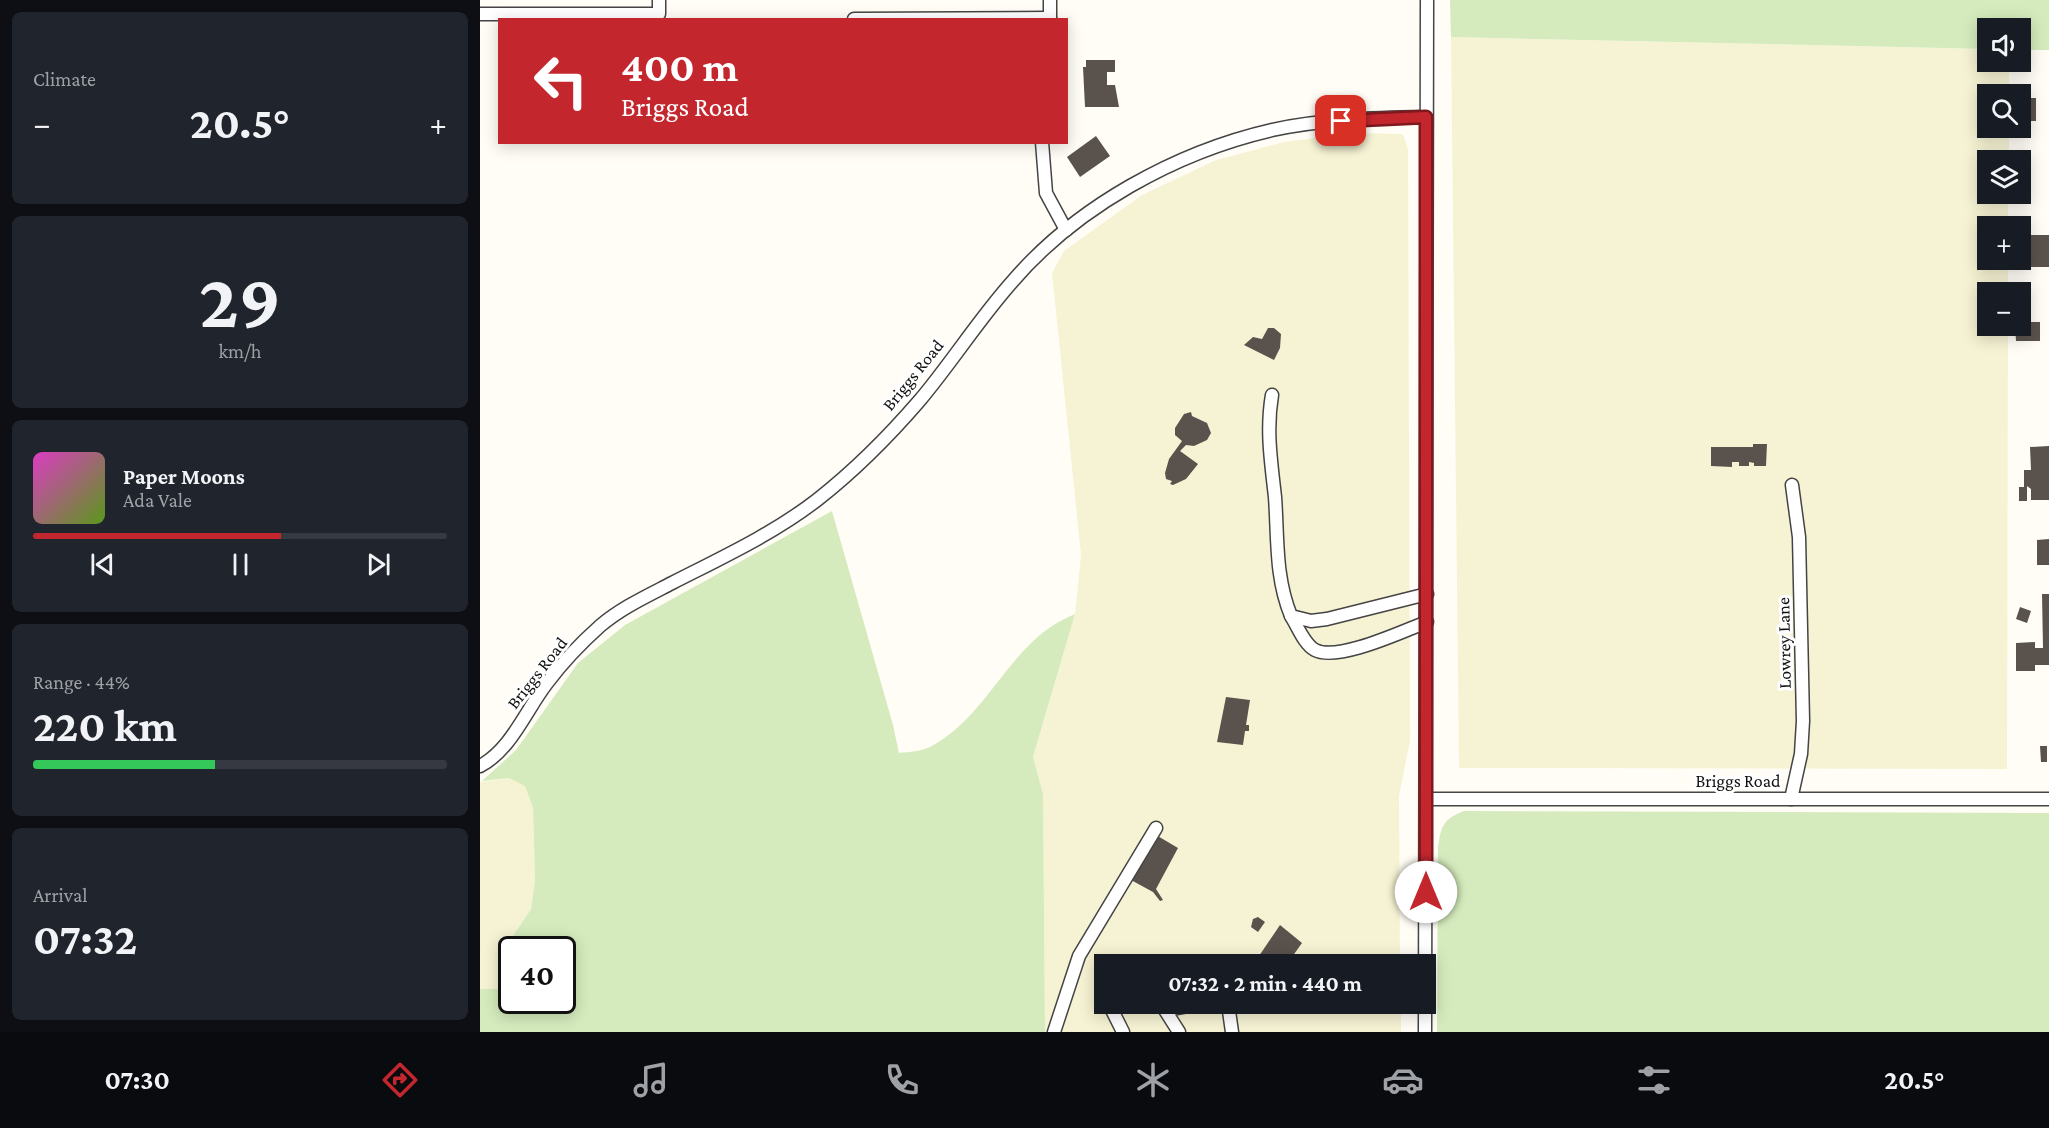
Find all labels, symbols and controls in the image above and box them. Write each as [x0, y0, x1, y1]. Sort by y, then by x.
map controls [1977, 18, 2031, 336]
button: sound [1977, 18, 2031, 72]
icon: left [522, 42, 600, 120]
text: 400 m [621, 43, 738, 90]
text: Climate [33, 68, 96, 90]
button: search [1977, 84, 2031, 138]
text: Briggs Road [621, 92, 749, 122]
pin [1315, 95, 1366, 146]
text: 20.5° [190, 98, 290, 148]
icon: arrive [1324, 104, 1357, 137]
text: − [33, 105, 50, 142]
text: + [430, 105, 447, 142]
button: layers [1977, 150, 2031, 204]
button: + [1977, 216, 2031, 270]
text: 29 [199, 257, 281, 344]
button: − [1977, 282, 2031, 336]
street label: Briggs Road [878, 335, 948, 414]
text: km/h [218, 340, 262, 362]
text: Paper Moons [123, 464, 245, 489]
text: Ada Vale [123, 489, 192, 511]
icon: previous [86, 548, 119, 581]
icon: pause [224, 548, 257, 581]
icon: next [362, 548, 395, 581]
street label: Lowrey Lane [1773, 597, 1795, 689]
street label: Briggs Road [503, 633, 571, 713]
text: Range · 44% [33, 671, 130, 693]
text: 220 km [33, 701, 177, 751]
street label: Briggs Road [1695, 771, 1781, 791]
position arrow [1394, 860, 1458, 924]
text: Arrival [33, 884, 87, 906]
text: 07:32 [33, 914, 137, 964]
speed limit sign: 40 [498, 936, 576, 1014]
text: 07:32 · 2 min · 440 m [1168, 971, 1362, 996]
icon: directions [379, 1059, 421, 1101]
icon: music [630, 1059, 672, 1101]
icon: phone [881, 1059, 923, 1101]
icon: climate [1132, 1059, 1174, 1101]
icon: car [1382, 1059, 1424, 1101]
icon: filters [1633, 1059, 1675, 1101]
text: 07:30 [104, 1065, 170, 1095]
text: 20.5° [1884, 1065, 1944, 1095]

